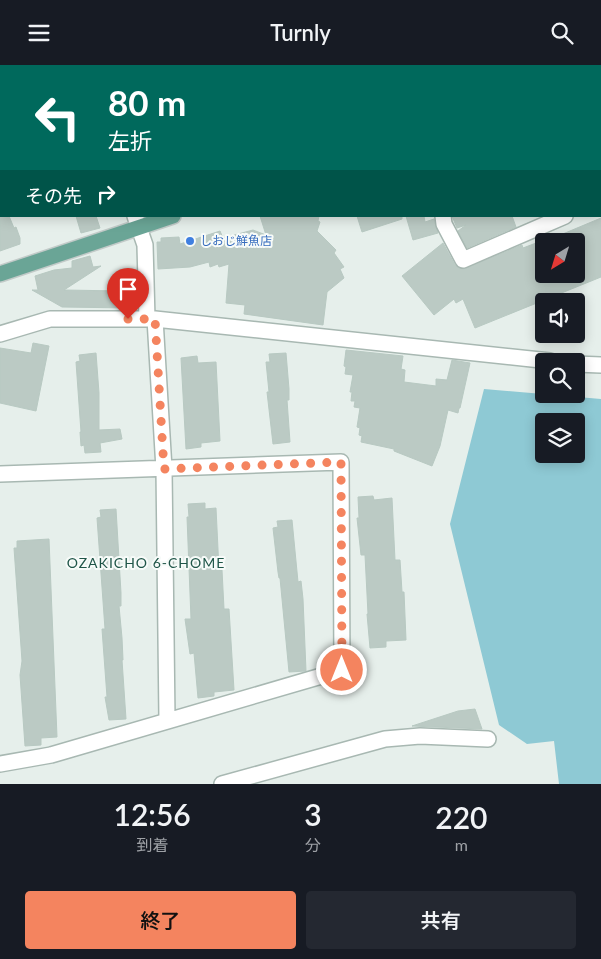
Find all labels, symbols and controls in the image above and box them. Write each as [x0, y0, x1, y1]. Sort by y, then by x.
icon: menu [25, 19, 53, 47]
text: Turnly [270, 19, 331, 46]
icon: search [548, 19, 576, 47]
text: 80 m [108, 81, 186, 123]
icon: left [25, 85, 90, 150]
text: 左折 [108, 127, 152, 154]
icon: right [92, 180, 120, 208]
text: その先 [25, 184, 82, 207]
place label: しおじ鮮魚店 [200, 233, 272, 248]
north arrow [535, 233, 585, 283]
map controls [535, 233, 585, 463]
marker: しおじ鮮魚店 [184, 235, 196, 247]
pin [107, 268, 149, 319]
icon: arrive [114, 275, 142, 303]
button: sound [535, 293, 585, 343]
button: search [535, 353, 585, 403]
button: layers [535, 413, 585, 463]
district label: OZAKICHO 6-CHOME [67, 554, 225, 571]
position arrow [315, 643, 367, 695]
text: 12:56 [114, 796, 191, 832]
text: 3 [304, 796, 322, 832]
text: 220 [435, 799, 487, 835]
text: 到着 [136, 835, 168, 854]
text: 分 [305, 835, 321, 854]
text: m [455, 835, 468, 854]
button: 終了 [25, 891, 296, 949]
button: 共有 [306, 891, 576, 949]

